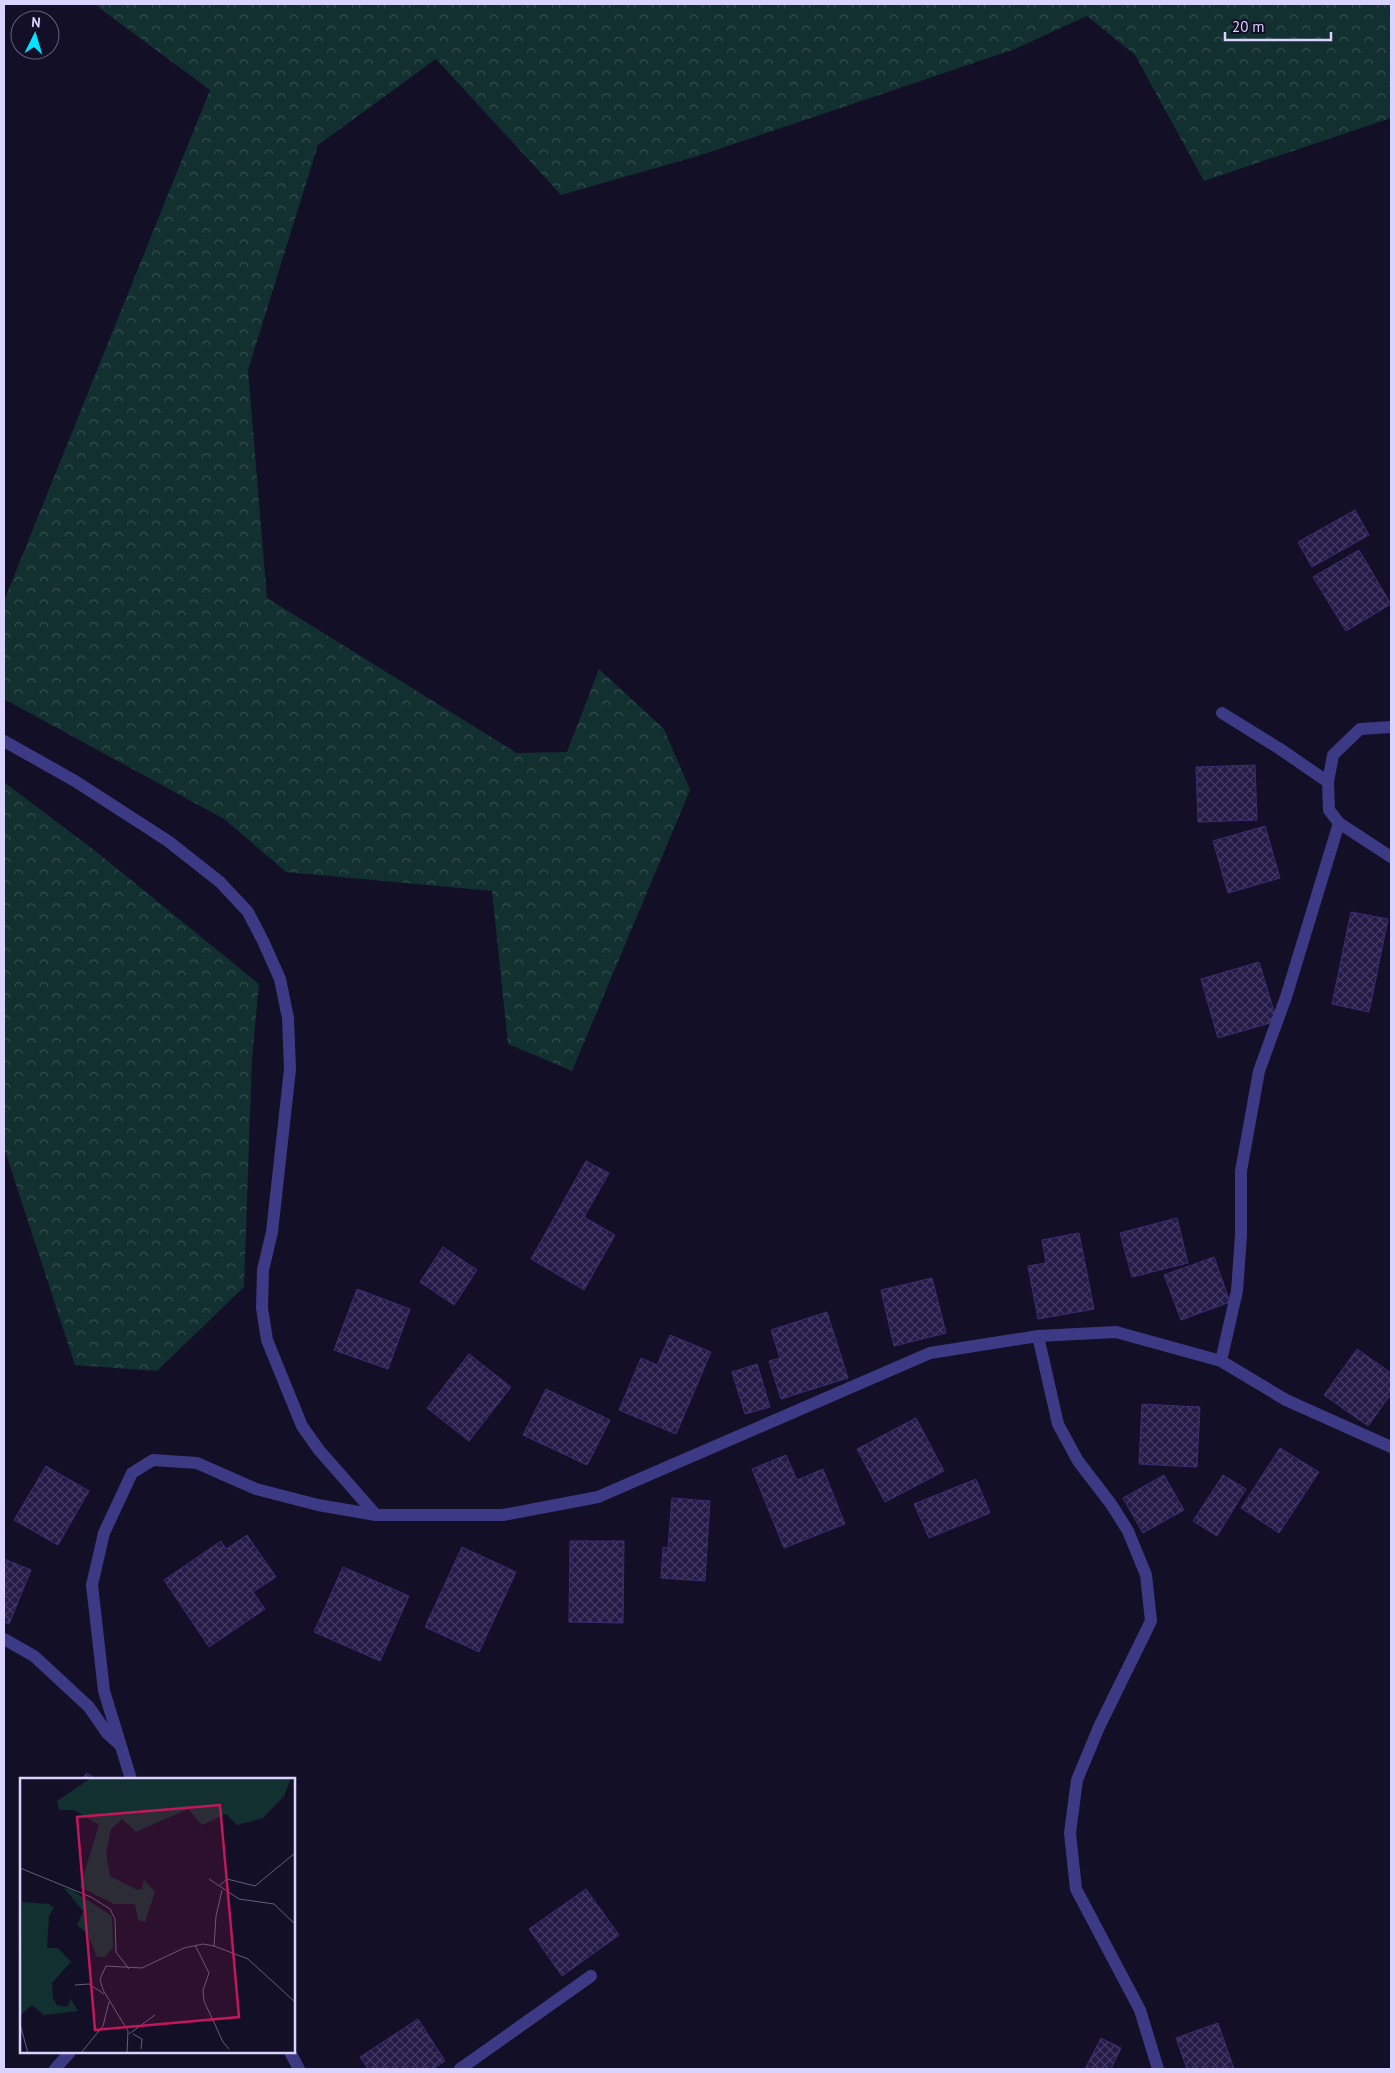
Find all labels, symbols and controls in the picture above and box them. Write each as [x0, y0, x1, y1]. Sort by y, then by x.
north arrow [10, 10, 60, 60]
scale bar [1225, 10, 1331, 42]
text: N [31, 13, 42, 31]
text: 20 m [1232, 17, 1265, 36]
inset map [20, 1778, 295, 2053]

